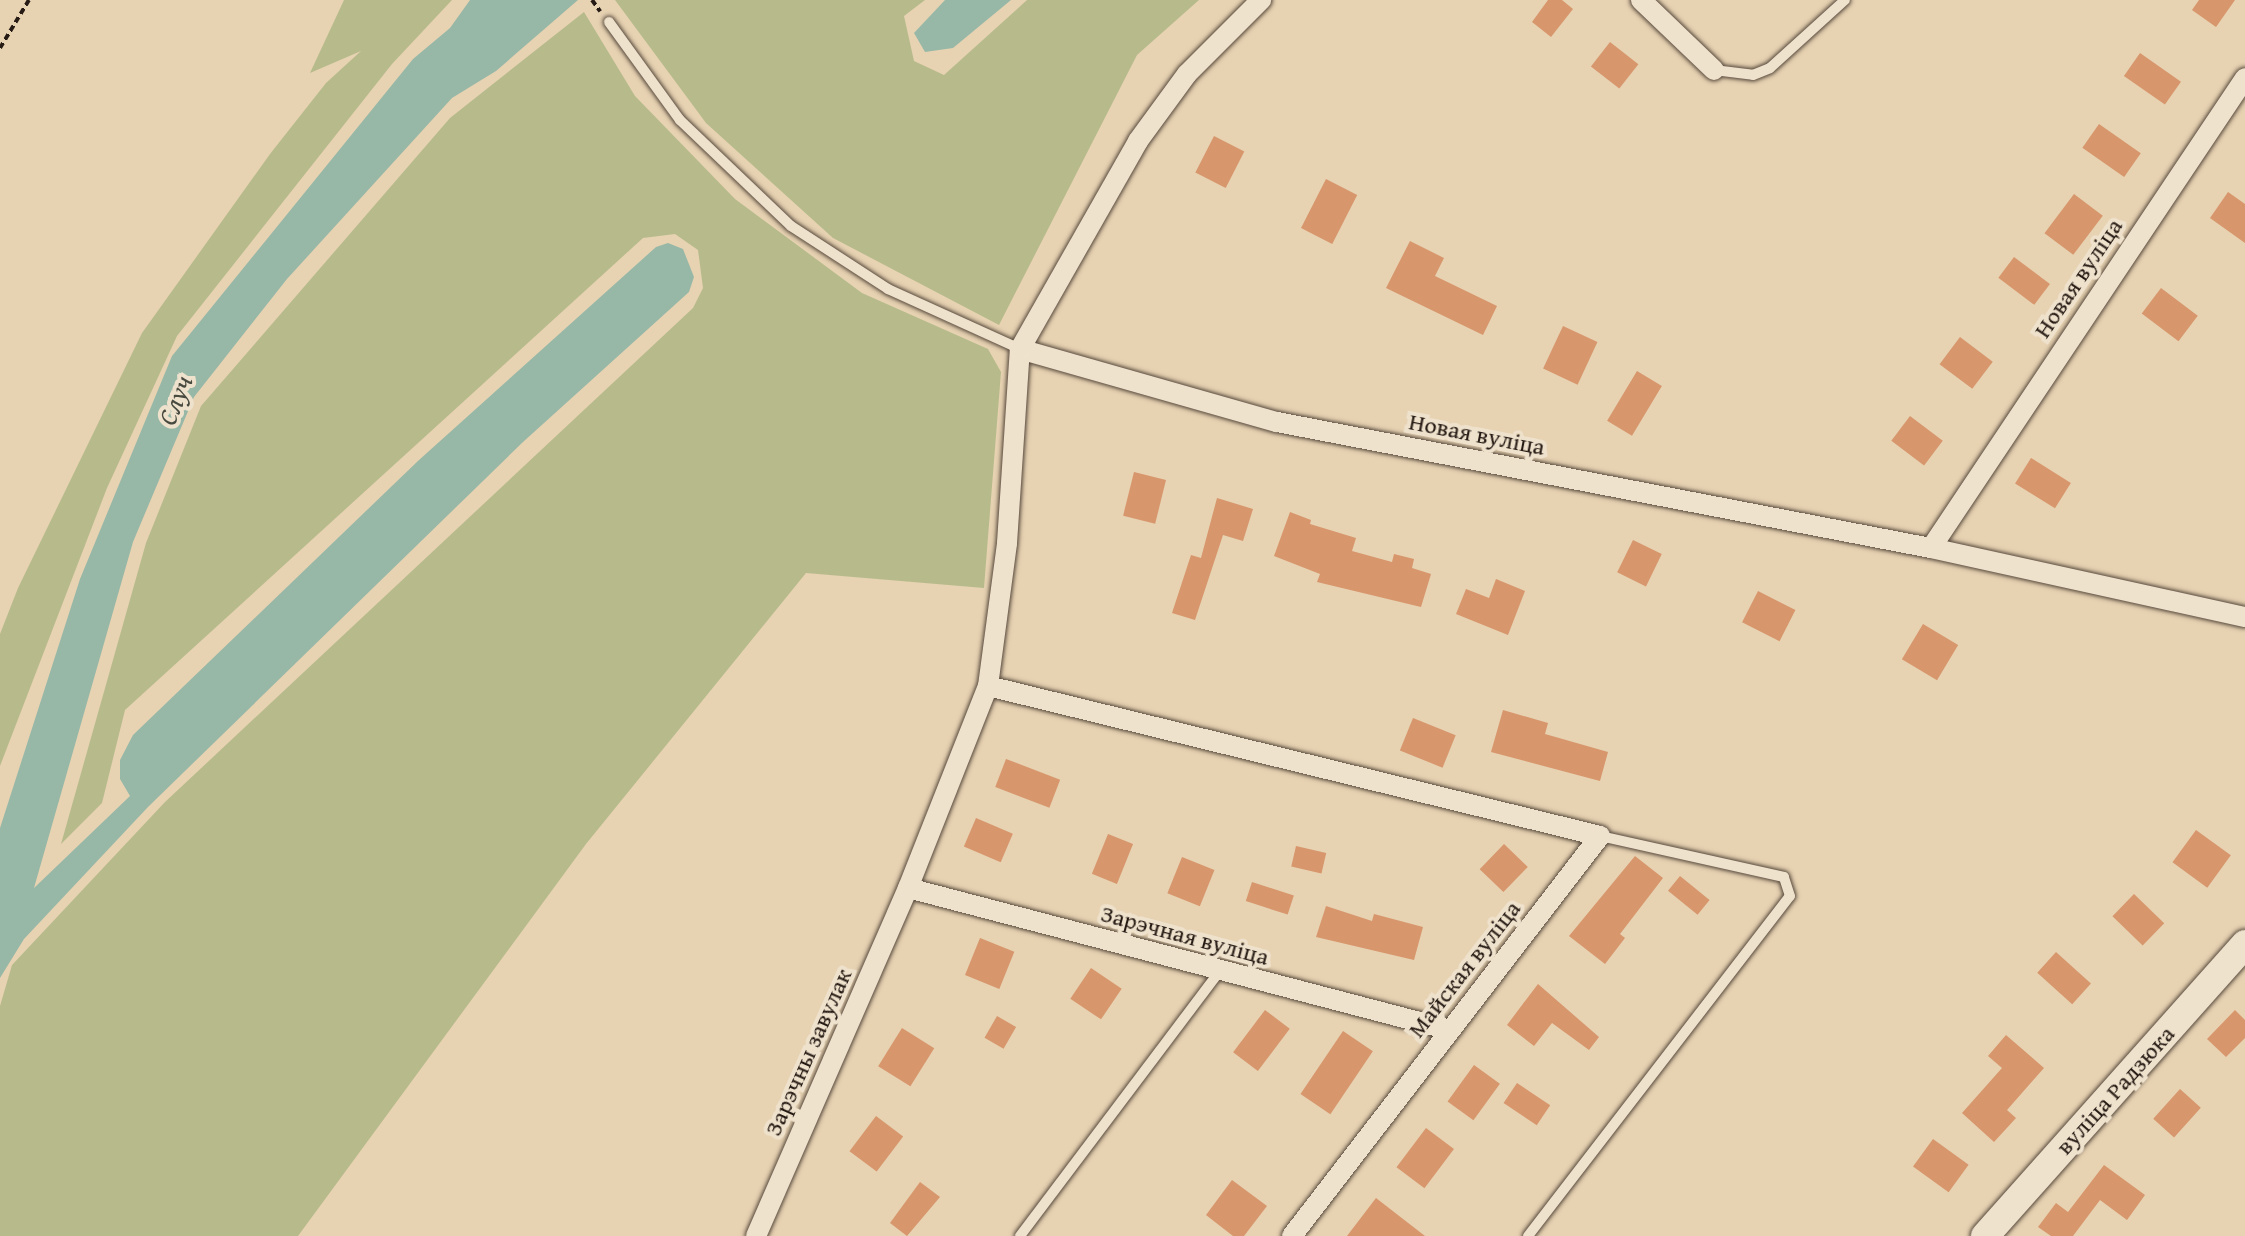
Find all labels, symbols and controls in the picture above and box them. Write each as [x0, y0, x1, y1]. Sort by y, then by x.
street label: Новая вуліца [2028, 213, 2128, 343]
water label: Случ [151, 371, 199, 429]
street label: Новая вуліца [1407, 407, 1547, 461]
street label: Майская вуліца [1402, 895, 1526, 1043]
street label: Зарэчная вуліца [1098, 899, 1272, 971]
street label: Зарэчны завулак [758, 964, 858, 1140]
street label: вуліца Радзюка [2050, 1020, 2180, 1160]

